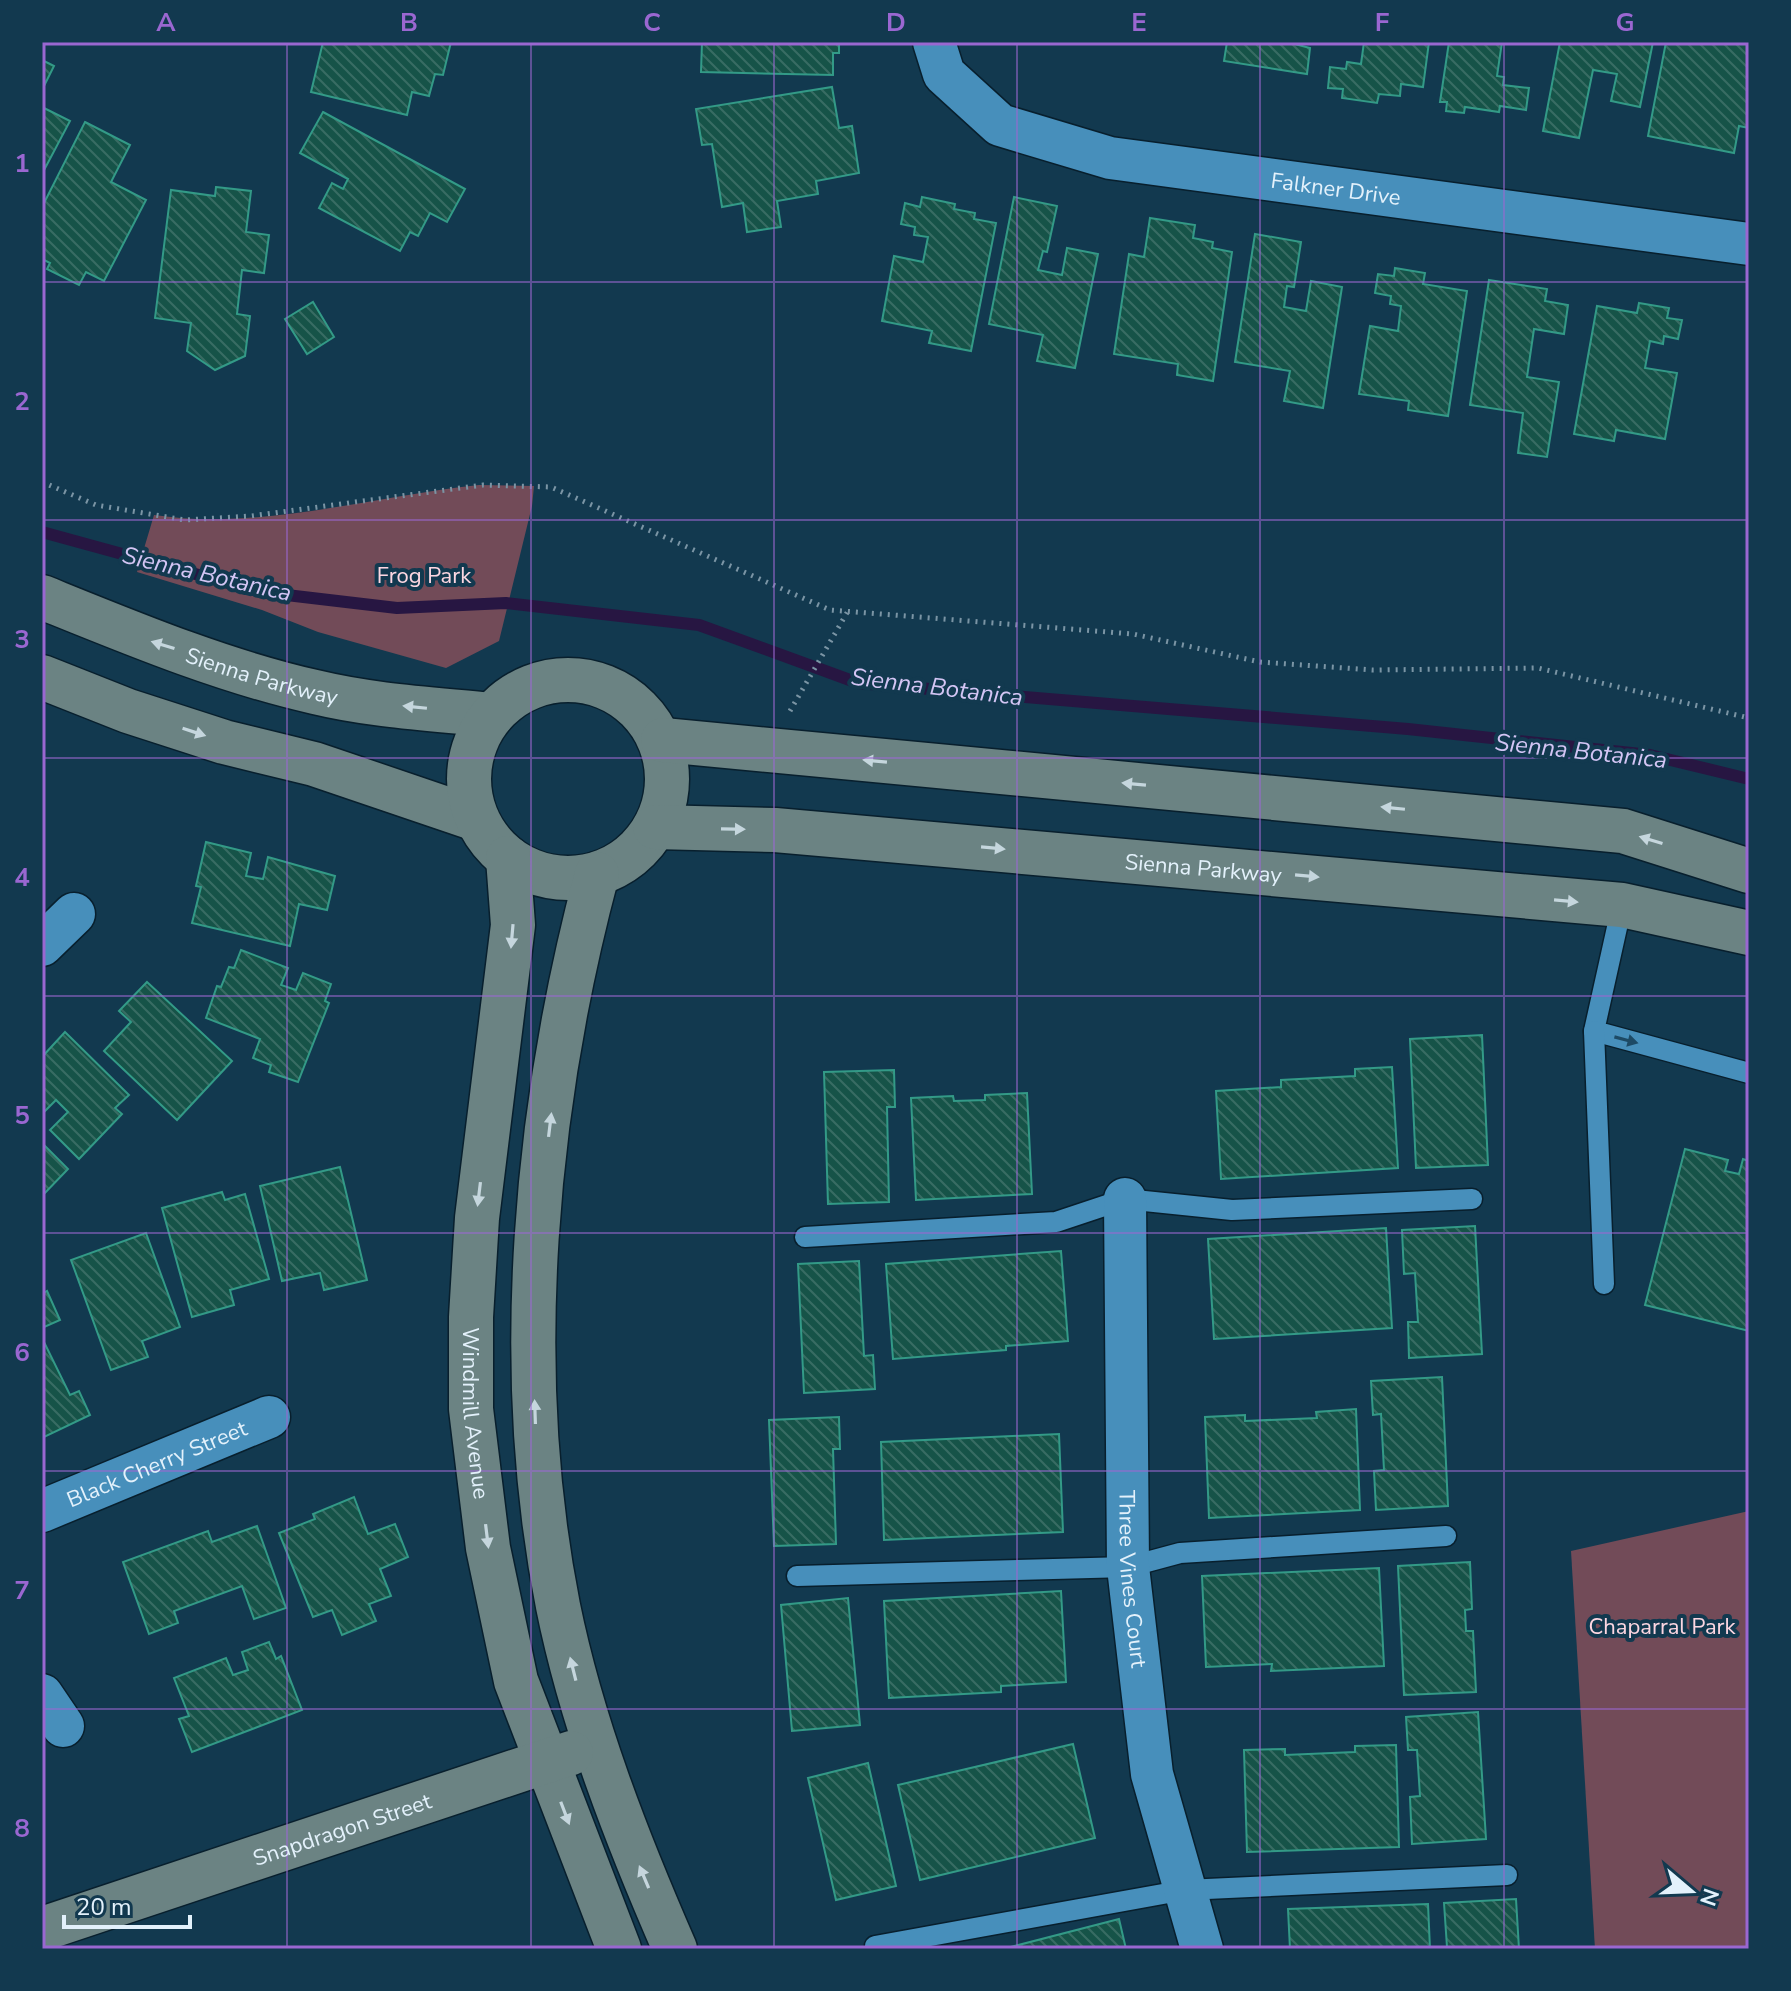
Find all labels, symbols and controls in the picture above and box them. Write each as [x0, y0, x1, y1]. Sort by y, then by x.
text: A [156, 5, 176, 40]
text: B [400, 5, 418, 40]
text: C [643, 5, 661, 40]
text: D [886, 5, 906, 40]
text: E [1131, 5, 1147, 40]
text: F [1375, 5, 1389, 40]
text: G [1615, 5, 1635, 40]
text: 1 [14, 146, 30, 181]
street label: Falkner Drive [1269, 166, 1403, 213]
text: 2 [14, 384, 30, 419]
water label: Sienna Botanica [119, 539, 295, 609]
park label: Frog Park [377, 561, 472, 591]
text: 3 [14, 622, 30, 657]
one-way arrow [151, 638, 175, 650]
street label: Sienna Parkway [181, 640, 341, 713]
water label: Sienna Botanica [849, 661, 1025, 713]
one-way arrow [402, 701, 427, 714]
water label: Sienna Botanica [1493, 726, 1669, 776]
one-way arrow [183, 727, 207, 739]
one-way arrow [862, 755, 887, 768]
one-way arrow [1121, 777, 1146, 790]
one-way arrow [1380, 802, 1405, 815]
one-way arrow [721, 823, 746, 835]
one-way arrow [1638, 833, 1662, 845]
one-way arrow [981, 841, 1006, 854]
street label: Sienna Parkway [1123, 847, 1284, 891]
text: 4 [14, 860, 30, 895]
one-way arrow [1295, 870, 1320, 883]
one-way arrow [1554, 895, 1579, 908]
one-way arrow [505, 924, 518, 949]
one-way arrow [1613, 1034, 1638, 1046]
text: 5 [14, 1098, 30, 1133]
one-way arrow [544, 1112, 557, 1137]
one-way arrow [473, 1182, 486, 1207]
street label: Windmill Avenue [455, 1327, 496, 1501]
text: 6 [14, 1335, 30, 1370]
one-way arrow [529, 1399, 542, 1424]
street label: Black Cherry Street [62, 1414, 252, 1515]
street label: Three Vines Court [1111, 1490, 1154, 1670]
one-way arrow [481, 1524, 494, 1549]
text: 7 [14, 1573, 30, 1608]
park label: Chaparral Park [1589, 1612, 1736, 1642]
one-way arrow [567, 1656, 579, 1681]
street label: Snapdragon Street [249, 1786, 436, 1874]
one-way arrow [558, 1801, 571, 1825]
text: 8 [14, 1811, 30, 1846]
north arrow [1651, 1851, 1731, 1931]
one-way arrow [638, 1866, 651, 1889]
scale bar [64, 1879, 190, 1929]
text: N [1692, 1885, 1726, 1910]
text: 20 m [76, 1891, 132, 1923]

